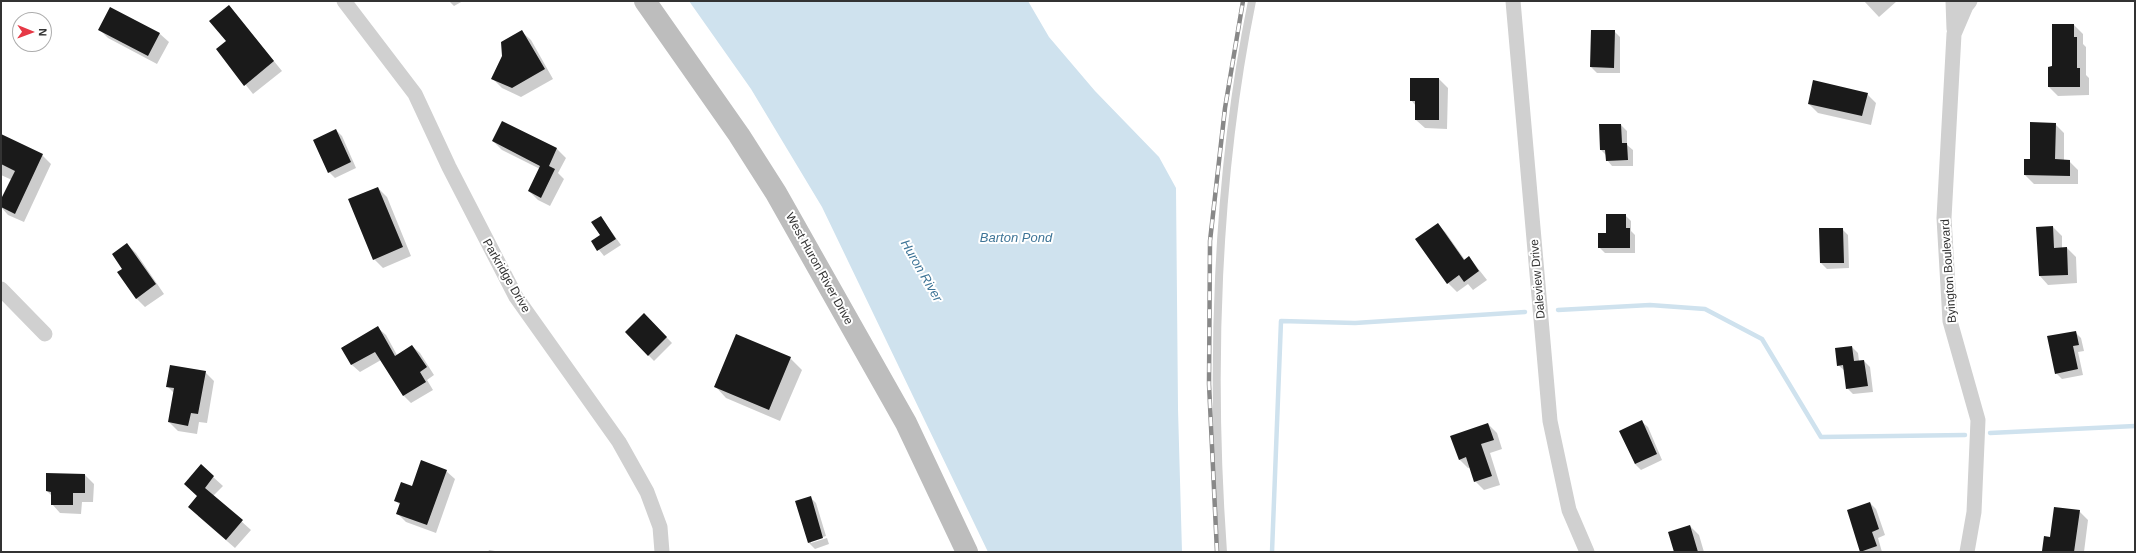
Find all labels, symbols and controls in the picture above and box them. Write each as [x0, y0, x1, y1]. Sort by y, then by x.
north arrow [12, 12, 52, 52]
text: N [37, 28, 49, 36]
street label: West Huron River Drive [782, 210, 856, 328]
street label: Byington Boulevard [1938, 219, 1960, 323]
water label: Barton Pond [980, 230, 1052, 246]
street label: Parkridge Drive [479, 237, 533, 315]
water label: Huron River [897, 237, 945, 305]
street label: Daleview Drive [1527, 239, 1549, 319]

